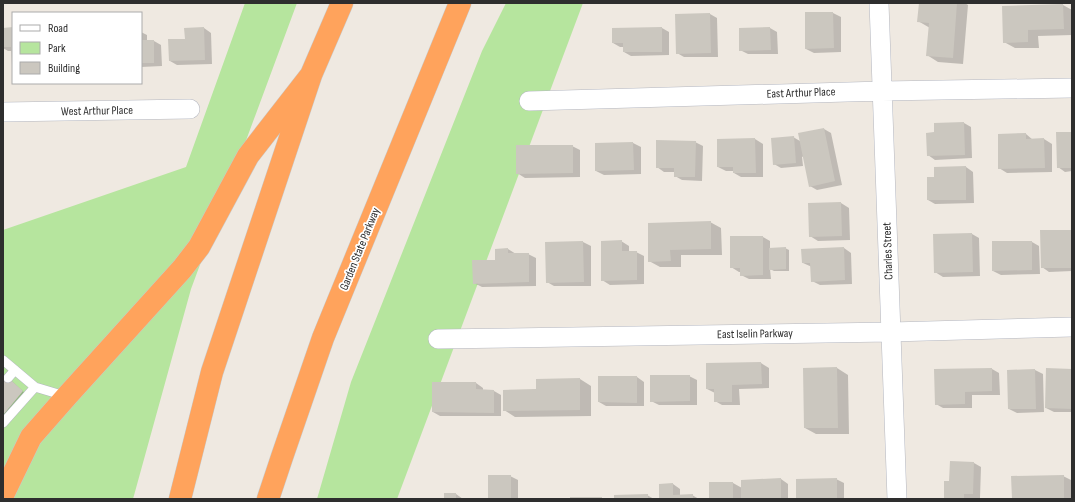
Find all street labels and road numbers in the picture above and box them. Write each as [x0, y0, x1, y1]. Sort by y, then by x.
street label: East Arthur Place [766, 84, 836, 102]
street label: West Arthur Place [61, 103, 133, 119]
street label: Garden State Parkway [337, 205, 384, 292]
street label: Charles Street [879, 222, 897, 280]
street label: East Iselin Parkway [717, 326, 793, 342]

